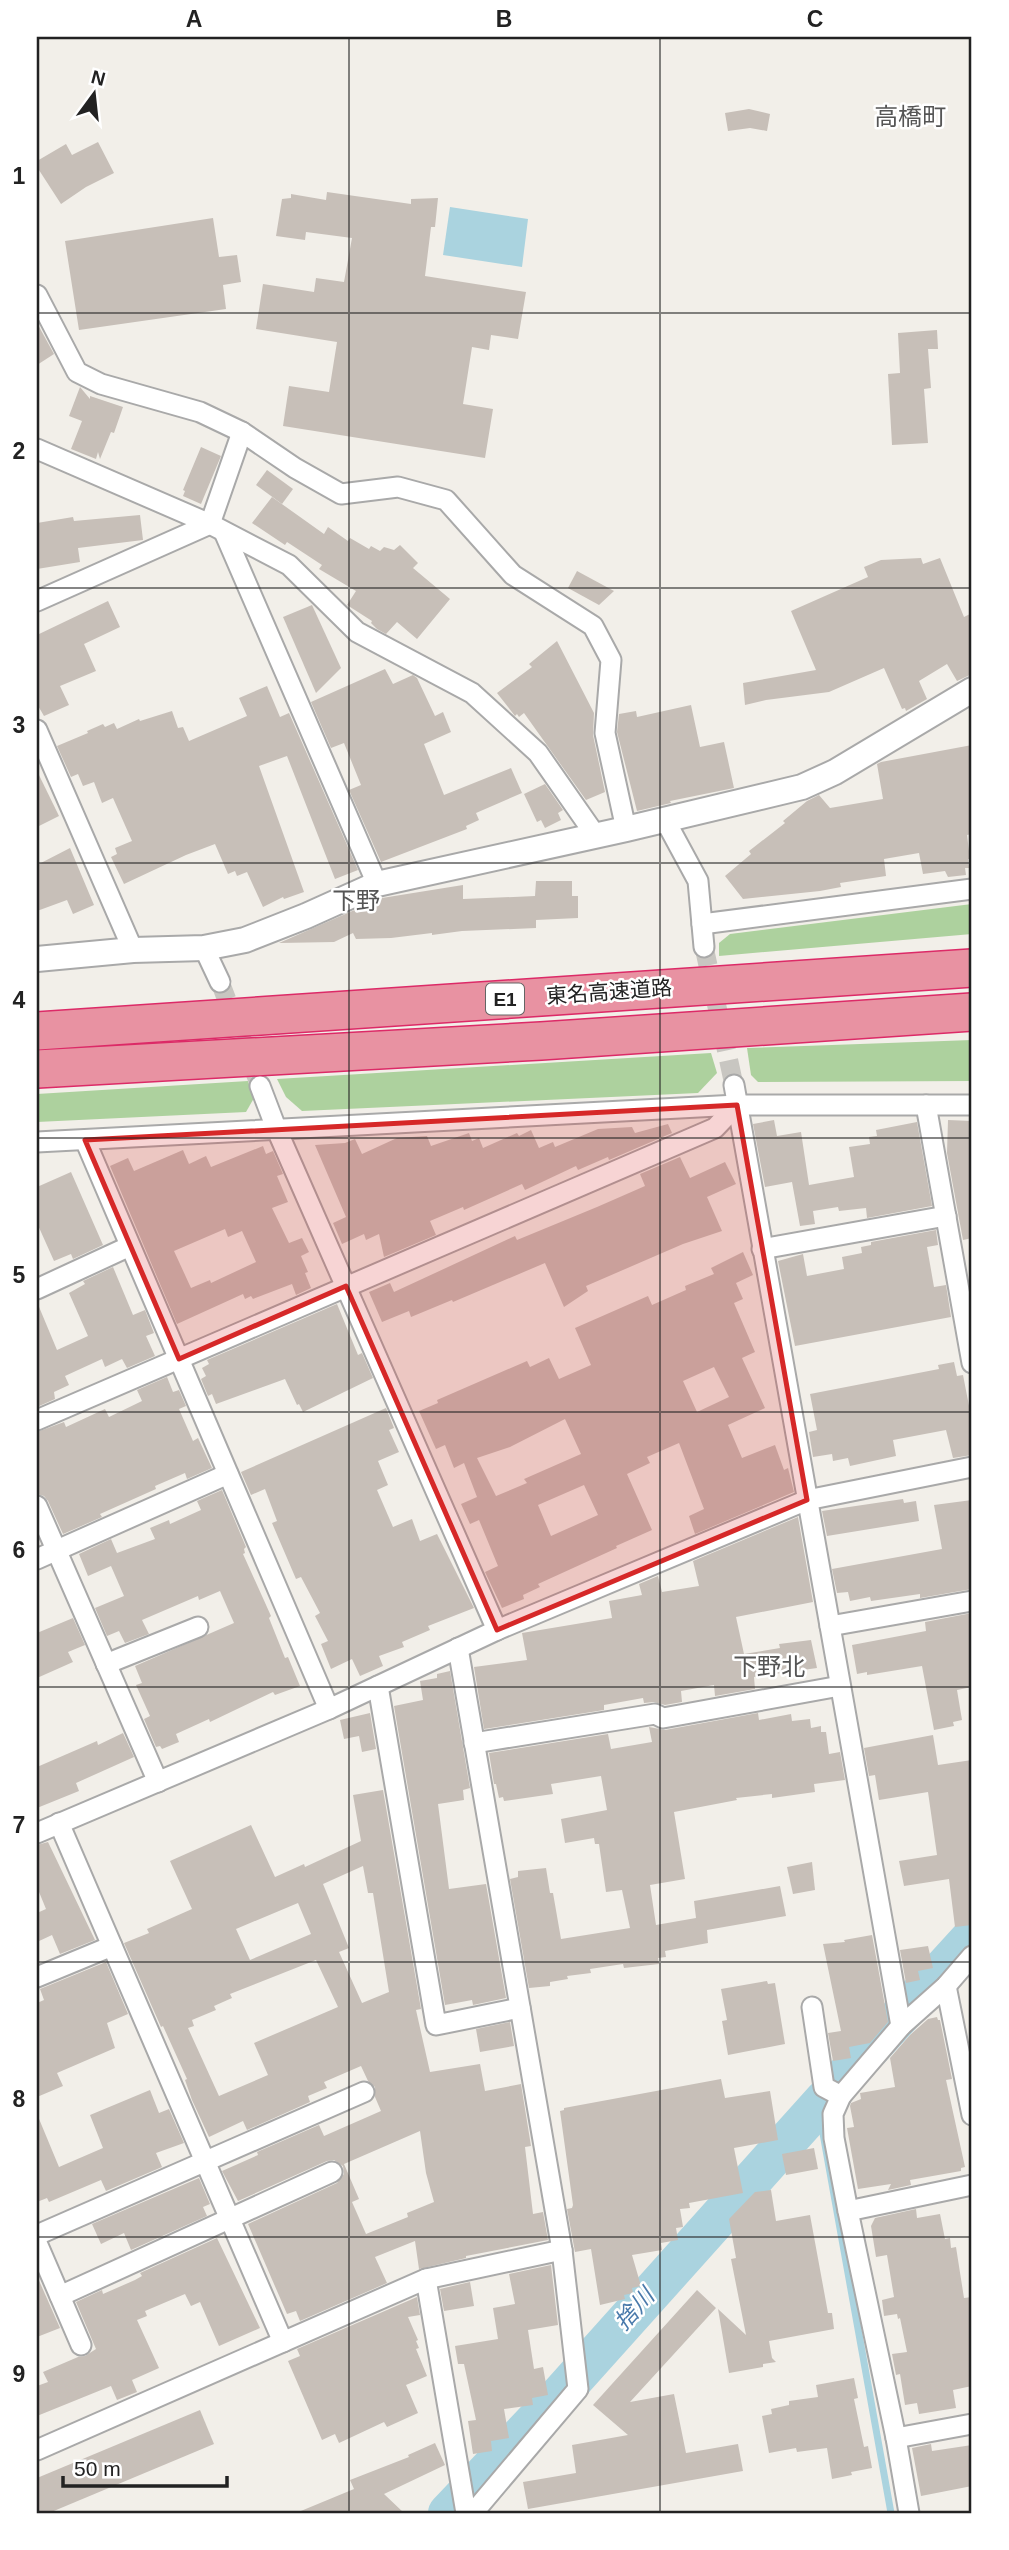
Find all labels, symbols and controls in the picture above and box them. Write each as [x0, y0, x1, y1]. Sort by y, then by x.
text: A [186, 6, 202, 32]
text: B [496, 6, 512, 32]
text: C [807, 6, 823, 32]
north arrow [60, 60, 130, 130]
text: N [89, 66, 108, 90]
district label: 高橋町 [874, 103, 946, 130]
text: 1 [13, 163, 26, 189]
text: 2 [13, 438, 25, 464]
text: 3 [13, 712, 25, 738]
district label: 下野 [332, 887, 380, 914]
street label: 東名高速道路 [545, 976, 673, 1007]
road number: E1 [486, 984, 524, 1015]
text: 4 [13, 987, 26, 1013]
text: 5 [13, 1262, 26, 1288]
text: 6 [13, 1537, 25, 1563]
district label: 下野北 [733, 1653, 805, 1680]
text: 7 [13, 1812, 25, 1838]
text: 8 [13, 2086, 26, 2112]
water label: 捨川 [609, 2281, 661, 2335]
text: 9 [13, 2361, 25, 2387]
scale bar [63, 2445, 228, 2489]
text: 50 m [74, 2457, 121, 2480]

